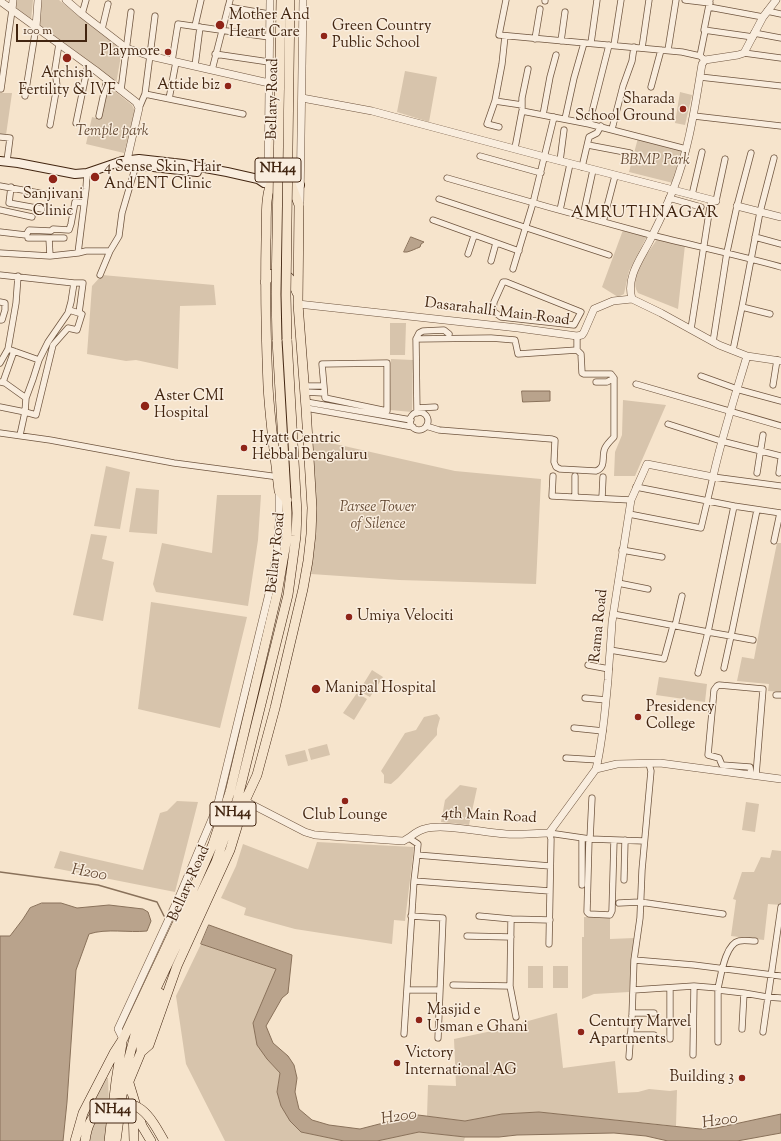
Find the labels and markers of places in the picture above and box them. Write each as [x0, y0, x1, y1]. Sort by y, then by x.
place label: Mother And Heart Care [229, 7, 310, 42]
place label: Green Country Public School [332, 18, 431, 53]
marker: Mother And Heart Care [214, 19, 226, 31]
marker: Green Country Public School [319, 31, 329, 41]
place label: Playmore [100, 43, 160, 61]
marker: Playmore [163, 47, 173, 57]
marker: Archish Fertility & IVF [61, 52, 73, 64]
place label: Archish Fertility & IVF [19, 65, 115, 100]
place label: Attide biz [157, 77, 220, 95]
marker: Attide biz [223, 81, 233, 91]
place label: Sharada School Ground [575, 91, 675, 126]
marker: Sharada School Ground [678, 104, 688, 114]
place label: 4 Sense Skin, Hair And ENT Clinic [104, 159, 221, 194]
marker: 4 Sense Skin, Hair And ENT Clinic [89, 171, 101, 183]
marker: Sanjivani Clinic [47, 173, 59, 185]
place label: Sanjivani Clinic [23, 186, 83, 221]
place label: Aster CMI Hospital [154, 388, 224, 423]
marker: Aster CMI Hospital [139, 400, 151, 412]
place label: Hyatt Centric Hebbal Bengaluru [252, 430, 368, 465]
marker: Hyatt Centric Hebbal Bengaluru [239, 443, 249, 453]
place label: Umiya Velociti [357, 608, 454, 626]
marker: Umiya Velociti [344, 612, 354, 622]
place label: Manipal Hospital [325, 680, 436, 698]
marker: Manipal Hospital [310, 683, 322, 695]
place label: Presidency College [646, 699, 715, 734]
marker: Presidency College [633, 712, 643, 722]
marker: Club Lounge [340, 796, 350, 806]
place label: Club Lounge [303, 807, 387, 825]
place label: Masjid e Usman e Ghani [427, 1002, 528, 1037]
place label: Century Marvel Apartments [589, 1014, 691, 1049]
marker: Masjid e Usman e Ghani [414, 1015, 424, 1025]
marker: Century Marvel Apartments [576, 1027, 586, 1037]
place label: Victory International AG [405, 1045, 516, 1080]
marker: Victory International AG [392, 1058, 402, 1068]
place label: Building 3 [670, 1069, 734, 1087]
marker: Building 3 [737, 1073, 747, 1083]

